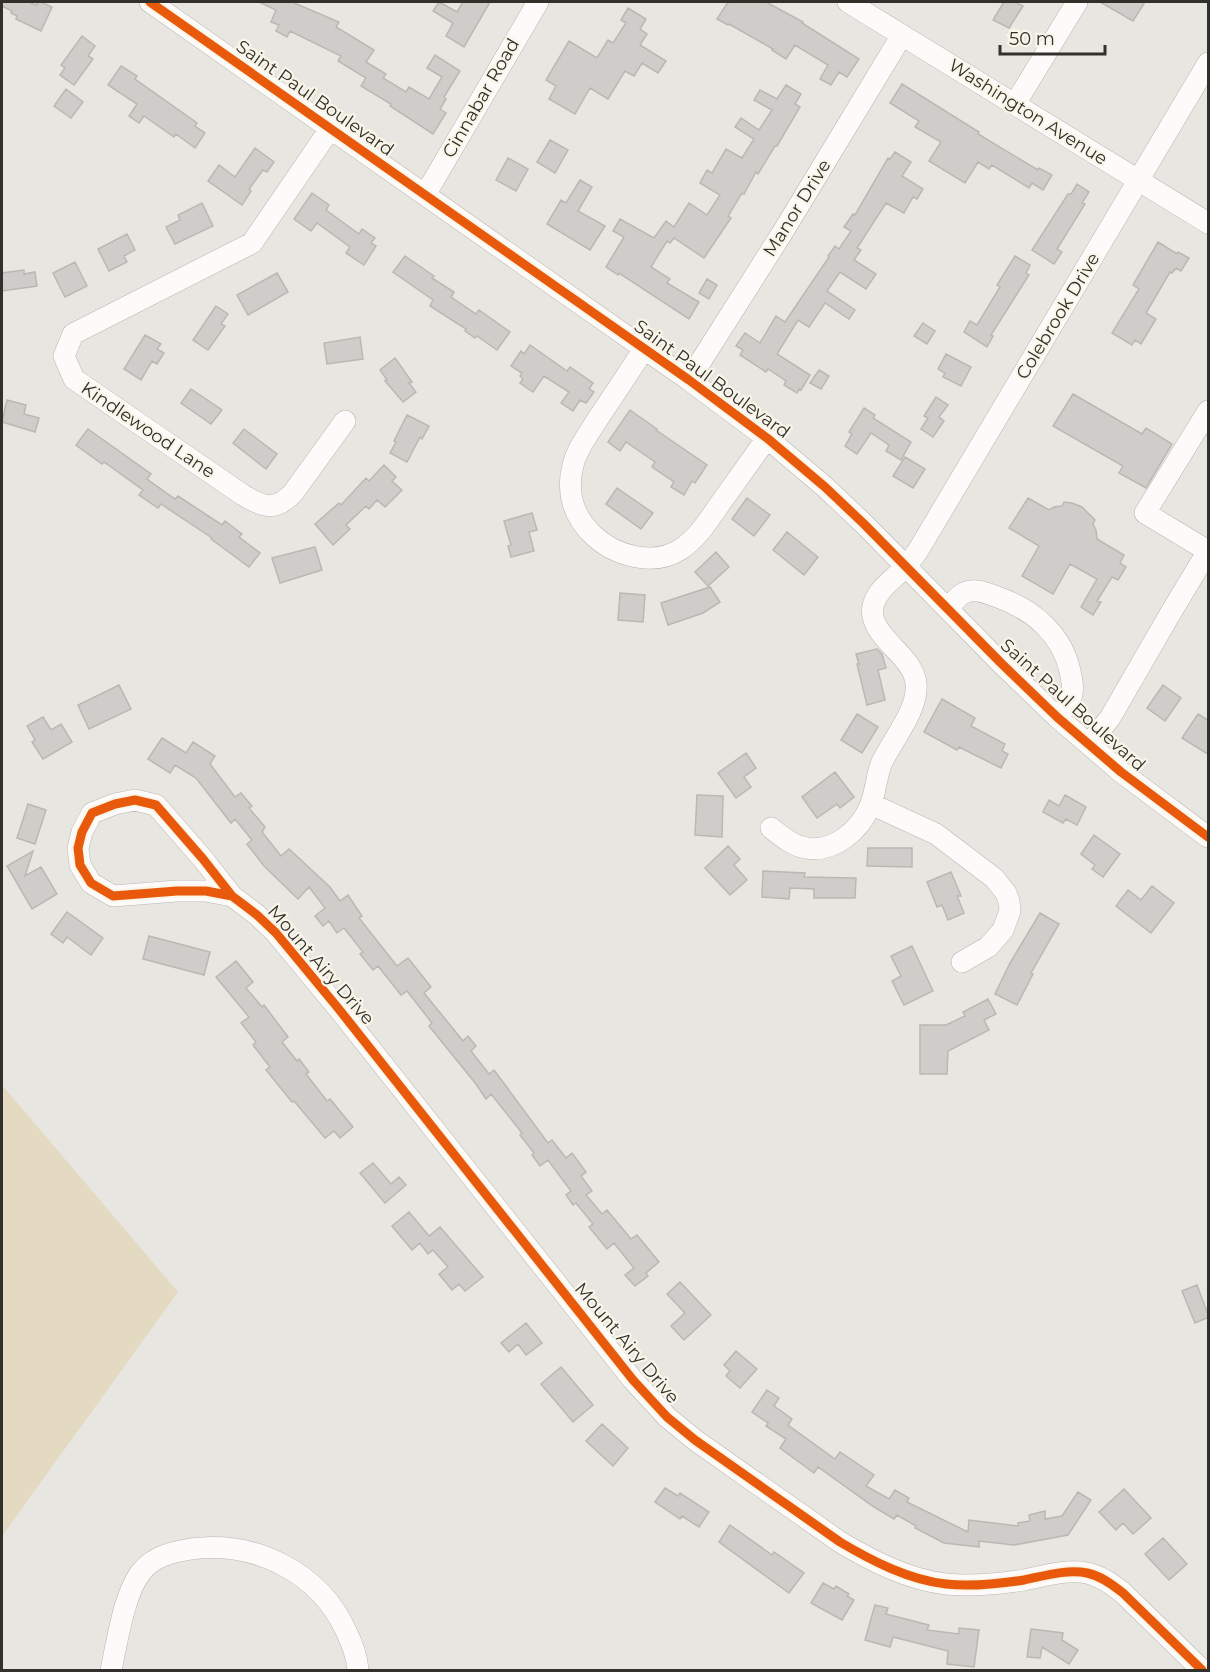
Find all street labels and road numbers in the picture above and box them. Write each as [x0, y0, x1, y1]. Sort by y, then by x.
street label: Cinnabar Road [438, 34, 524, 162]
street label: Saint Paul Boulevard [232, 35, 398, 161]
street label: Washington Avenue [945, 54, 1112, 170]
street label: Manor Drive [758, 155, 836, 261]
street label: Colebrook Drive [1012, 249, 1105, 383]
street label: Saint Paul Boulevard [630, 315, 794, 443]
street label: Kindlewood Lane [77, 377, 219, 483]
street label: Saint Paul Boulevard [996, 634, 1150, 776]
street label: Mount Airy Drive [263, 901, 379, 1029]
street label: Mount Airy Drive [570, 1278, 684, 1408]

